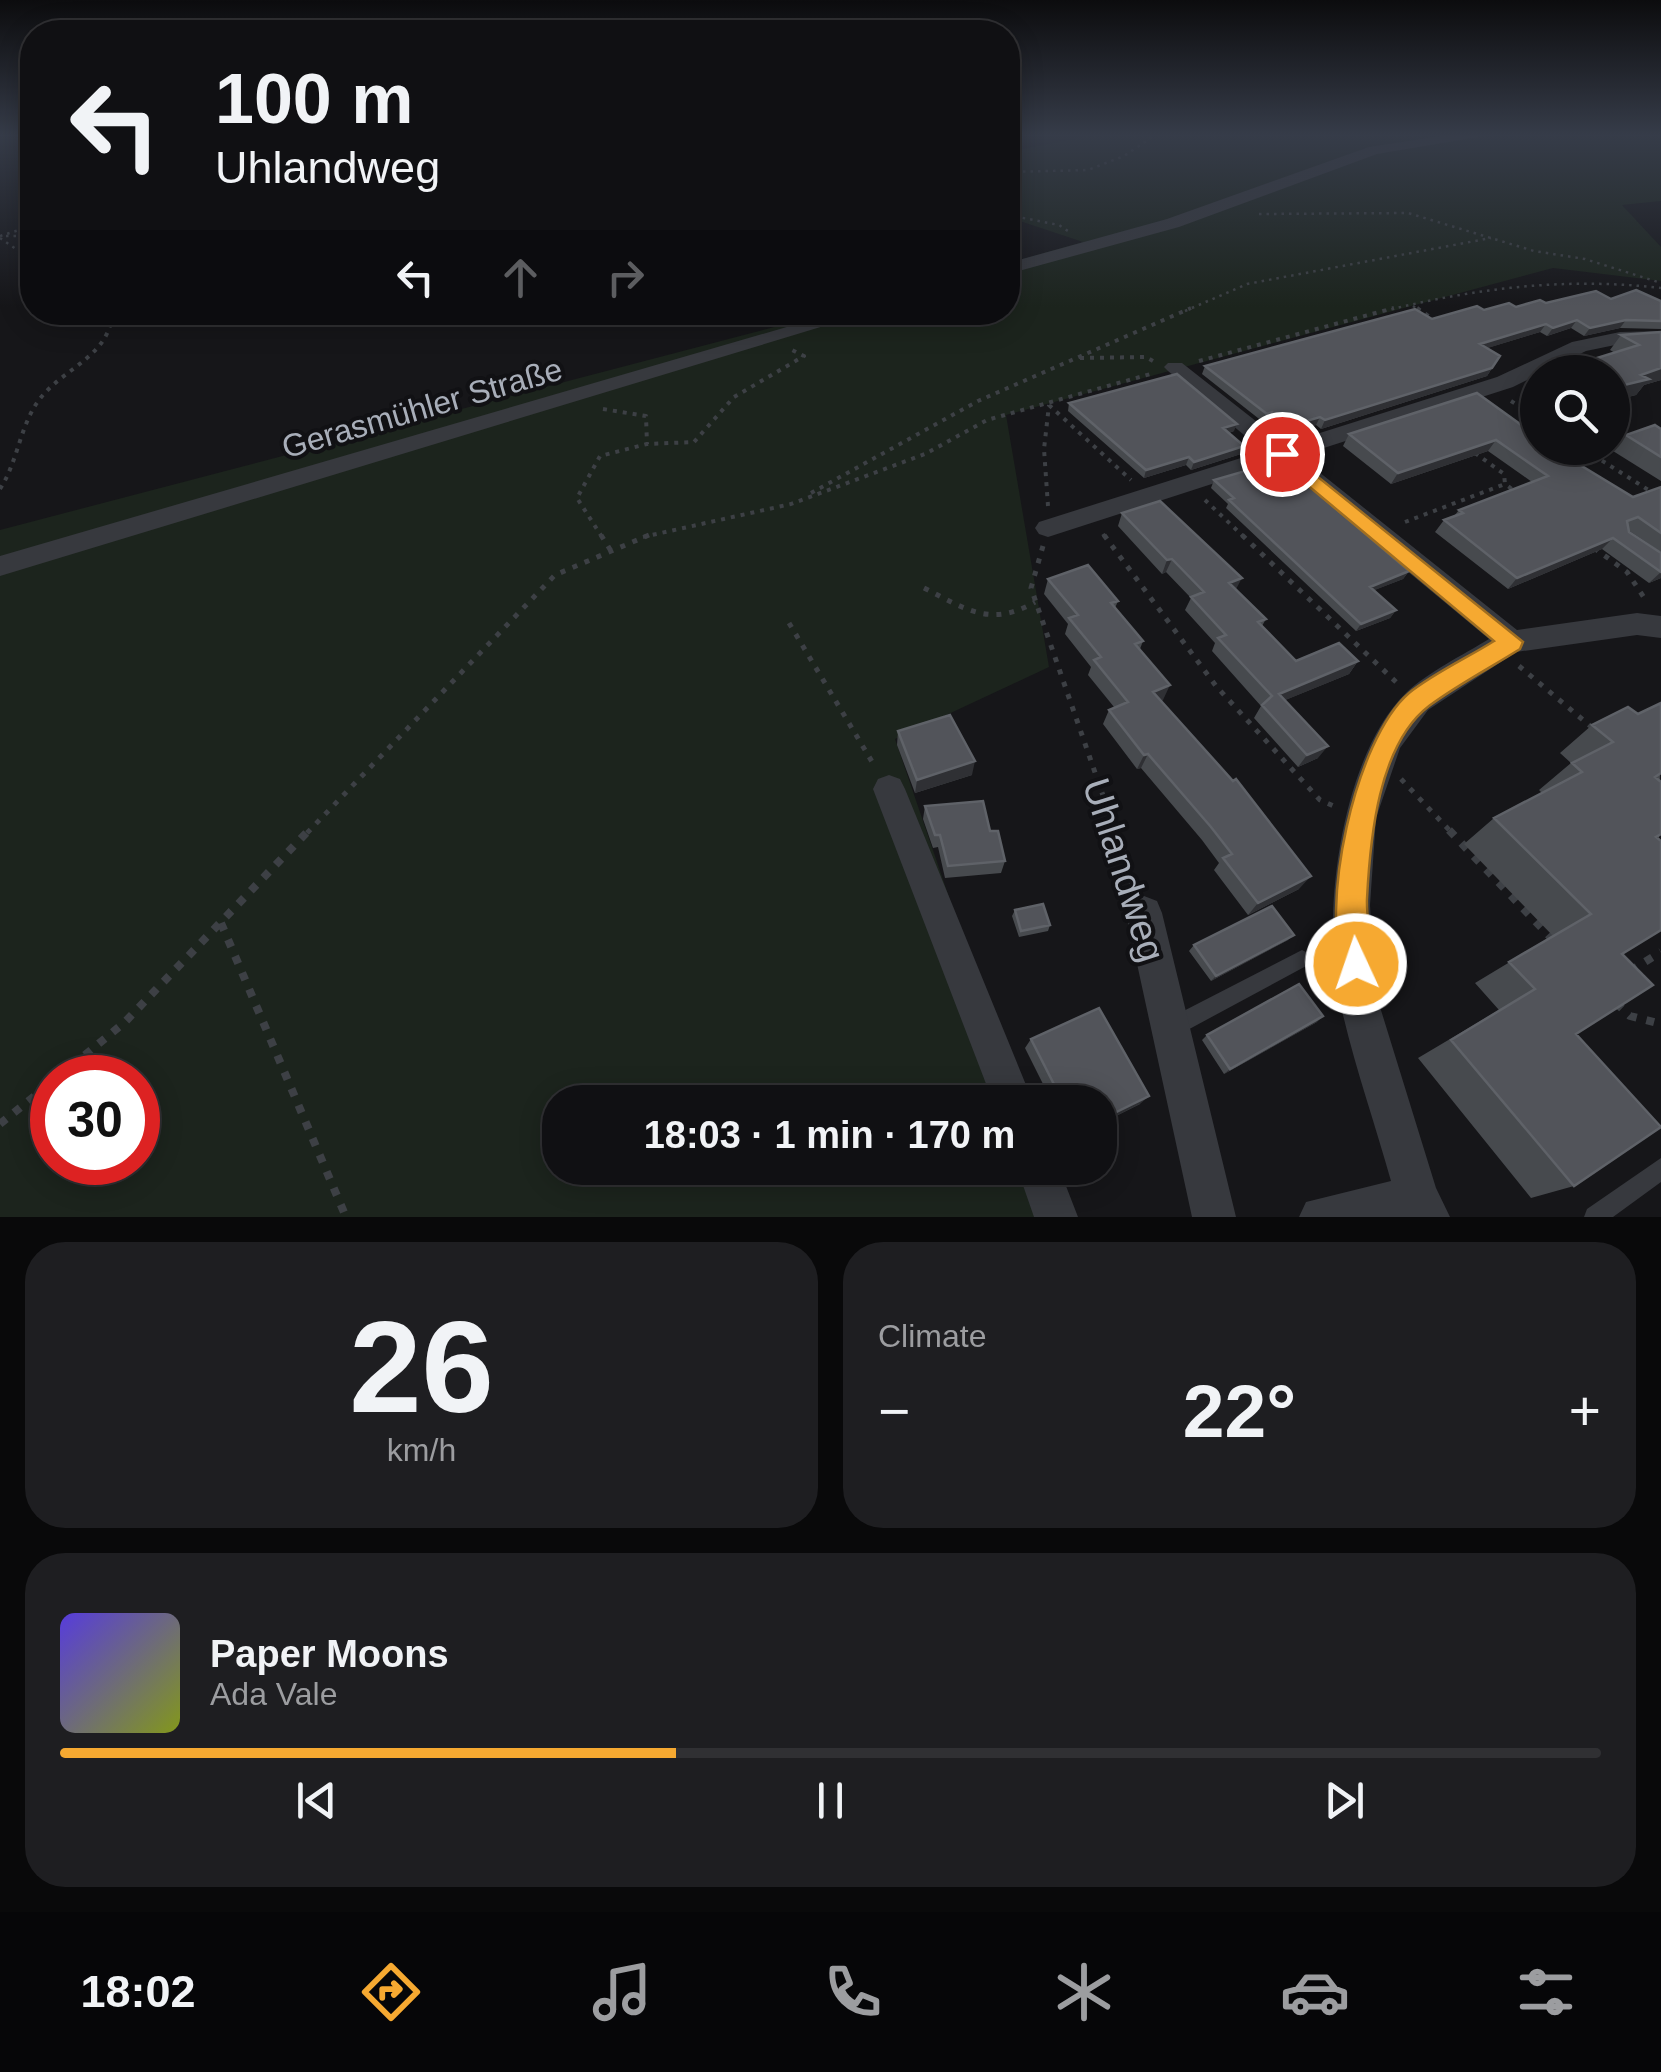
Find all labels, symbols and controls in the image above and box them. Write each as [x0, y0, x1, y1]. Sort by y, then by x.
icon: left [50, 60, 180, 190]
text: 100 m [215, 60, 413, 138]
text: Uhlandweg [215, 142, 440, 193]
icon: left [388, 250, 443, 305]
icon: ahead [493, 250, 548, 305]
icon: right [598, 250, 653, 305]
street label: Gerasmühler Straße [278, 351, 566, 465]
map controls [1520, 355, 1630, 465]
button: search [1520, 355, 1630, 465]
pin [1240, 412, 1325, 497]
icon: arrive [1255, 427, 1310, 482]
street label: Uhlandweg [1075, 773, 1173, 967]
position arrow [1304, 912, 1408, 1016]
speed limit sign: 30 [30, 1055, 160, 1185]
text: 18:03 · 1 min · 170 m [644, 1114, 1015, 1156]
text: 26 [349, 1294, 494, 1440]
text: Climate [878, 1318, 986, 1354]
text: 22° [1183, 1369, 1296, 1453]
text: − [878, 1380, 910, 1442]
text: + [1569, 1380, 1601, 1442]
text: km/h [387, 1432, 456, 1468]
text: Paper Moons [210, 1633, 449, 1675]
text: Ada Vale [210, 1676, 338, 1712]
icon: previous [289, 1773, 344, 1828]
icon: pause [803, 1773, 858, 1828]
icon: next [1317, 1773, 1372, 1828]
icon: directions [356, 1957, 426, 2027]
icon: music [587, 1957, 657, 2027]
icon: phone [818, 1957, 888, 2027]
icon: climate [1049, 1957, 1119, 2027]
icon: car [1280, 1957, 1350, 2027]
icon: filters [1511, 1957, 1581, 2027]
text: 18:02 [80, 1966, 196, 2017]

